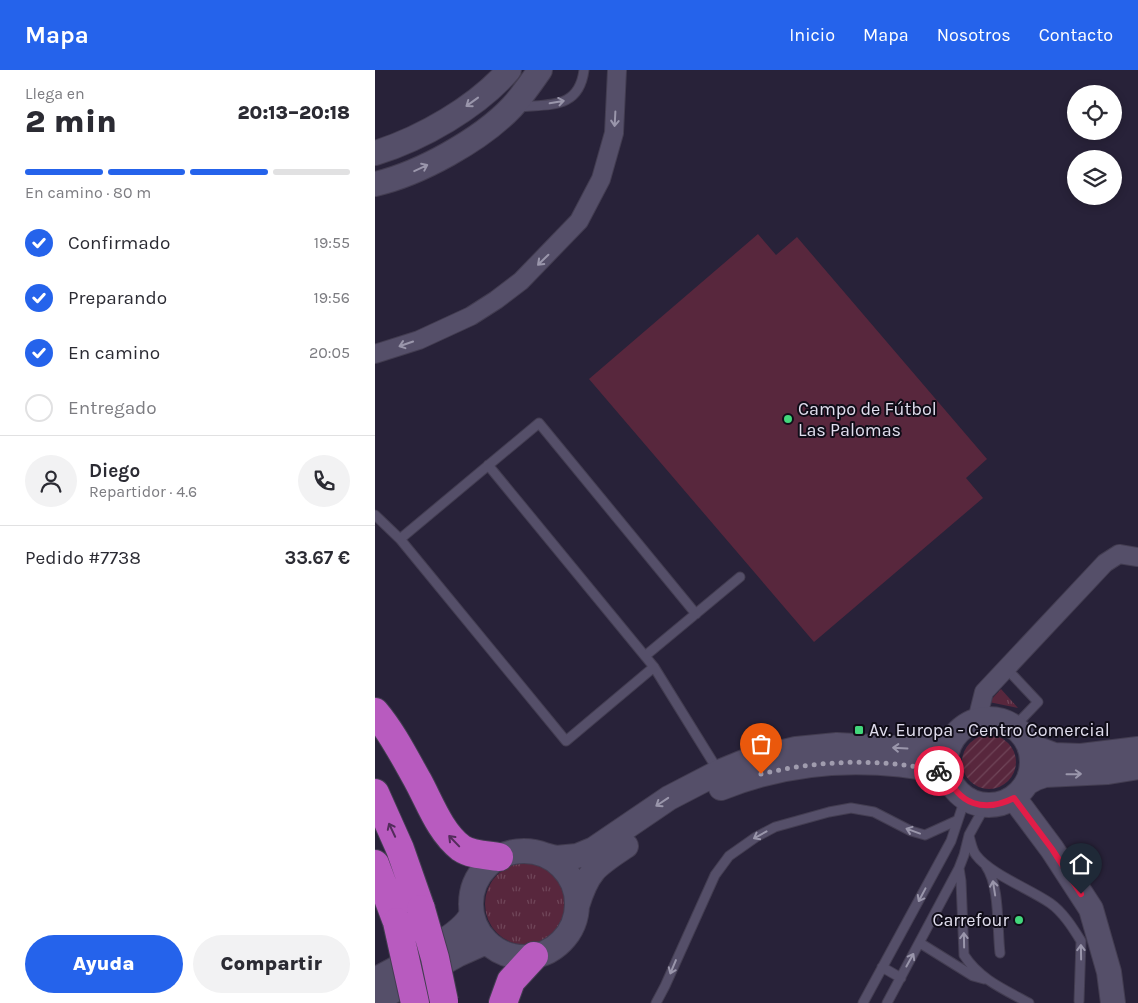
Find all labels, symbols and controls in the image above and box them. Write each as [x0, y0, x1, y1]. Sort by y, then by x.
text: Mapa [25, 21, 89, 49]
text: Inicio [789, 24, 835, 46]
text: Mapa [863, 24, 909, 46]
text: Nosotros [937, 24, 1011, 46]
text: Contacto [1039, 24, 1113, 46]
text: Llega en [25, 84, 85, 103]
map controls [1067, 85, 1122, 205]
button: locate [1067, 85, 1122, 140]
one-way arrow [466, 97, 479, 108]
one-way arrow [549, 97, 565, 107]
text: 20:13–20:18 [238, 102, 350, 124]
text: 2 min [25, 103, 117, 140]
one-way arrow [610, 110, 619, 126]
button: layers [1067, 150, 1122, 205]
one-way arrow [413, 162, 428, 172]
text: En camino · 80 m [25, 183, 151, 202]
icon: check [25, 229, 53, 257]
text: Confirmado [68, 232, 170, 254]
text: 19:55 [314, 233, 350, 252]
one-way arrow [537, 253, 549, 266]
icon: check [25, 284, 53, 312]
text: Preparando [68, 287, 167, 309]
text: 19:56 [314, 288, 350, 307]
icon: check [25, 339, 53, 367]
one-way arrow [399, 340, 415, 350]
text: En camino [68, 342, 160, 364]
text: 20:05 [309, 343, 350, 362]
text: Entregado [68, 397, 157, 419]
place label: Campo de Fútbol Las Palomas [798, 398, 937, 441]
marker: Campo de Fútbol Las Palomas [782, 413, 794, 425]
button: person [25, 455, 77, 507]
button: phone [298, 455, 350, 507]
text: Diego [89, 460, 140, 482]
text: Repartidor · 4.6 [89, 482, 197, 501]
text: Pedido #7738 [25, 547, 141, 569]
text: 33.67 € [284, 547, 350, 569]
place label: Av. Europa - Centro Comercial [869, 719, 1110, 741]
pin [740, 723, 782, 774]
marker: Av. Europa - Centro Comercial [853, 724, 865, 736]
icon: bag [747, 730, 775, 758]
one-way arrow [893, 744, 909, 753]
courier [914, 746, 964, 796]
icon: bike [925, 757, 953, 785]
one-way arrow [1066, 769, 1082, 779]
one-way arrow [655, 797, 669, 807]
one-way arrow [387, 823, 396, 838]
one-way arrow [906, 826, 921, 835]
one-way arrow [753, 831, 768, 840]
one-way arrow [448, 834, 460, 847]
pin [1060, 843, 1102, 894]
icon: home [1067, 850, 1095, 878]
one-way arrow [989, 880, 999, 896]
one-way arrow [916, 887, 926, 902]
place label: Carrefour [932, 909, 1009, 931]
marker: Carrefour [1013, 914, 1025, 926]
one-way arrow [959, 932, 969, 948]
button: Ayuda [25, 935, 183, 993]
button: Compartir [193, 935, 350, 993]
one-way arrow [1076, 944, 1086, 960]
one-way arrow [906, 954, 916, 968]
one-way arrow [668, 959, 678, 974]

